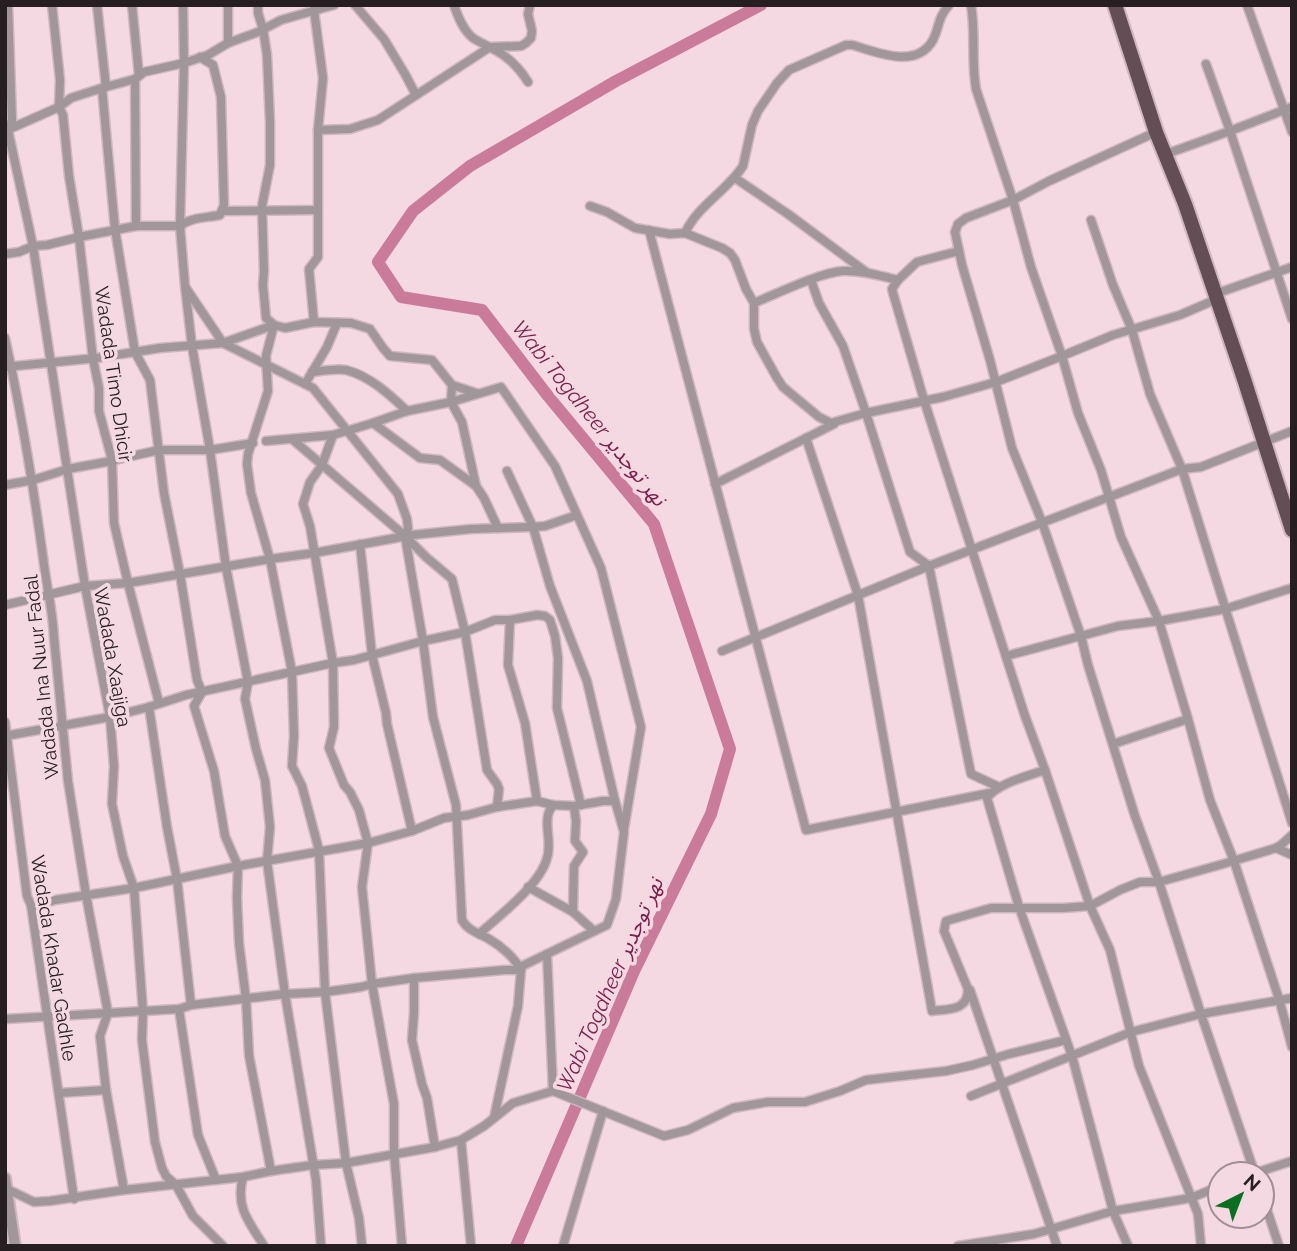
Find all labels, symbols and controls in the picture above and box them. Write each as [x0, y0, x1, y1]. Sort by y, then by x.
street label: Wadada Timo Dhicir [91, 285, 137, 464]
water label: Wabi Togdheer نهر توجدير [507, 315, 673, 512]
street label: Wadada Ina Nuur Fadal [19, 573, 63, 780]
street label: Wadada Xaajiga [90, 585, 136, 729]
street label: Wadada Khadar Gadhle [27, 853, 81, 1063]
water label: Wabi Togdheer نهر توجدير [551, 873, 669, 1096]
north arrow [1206, 1160, 1276, 1230]
text: N [1240, 1169, 1265, 1195]

